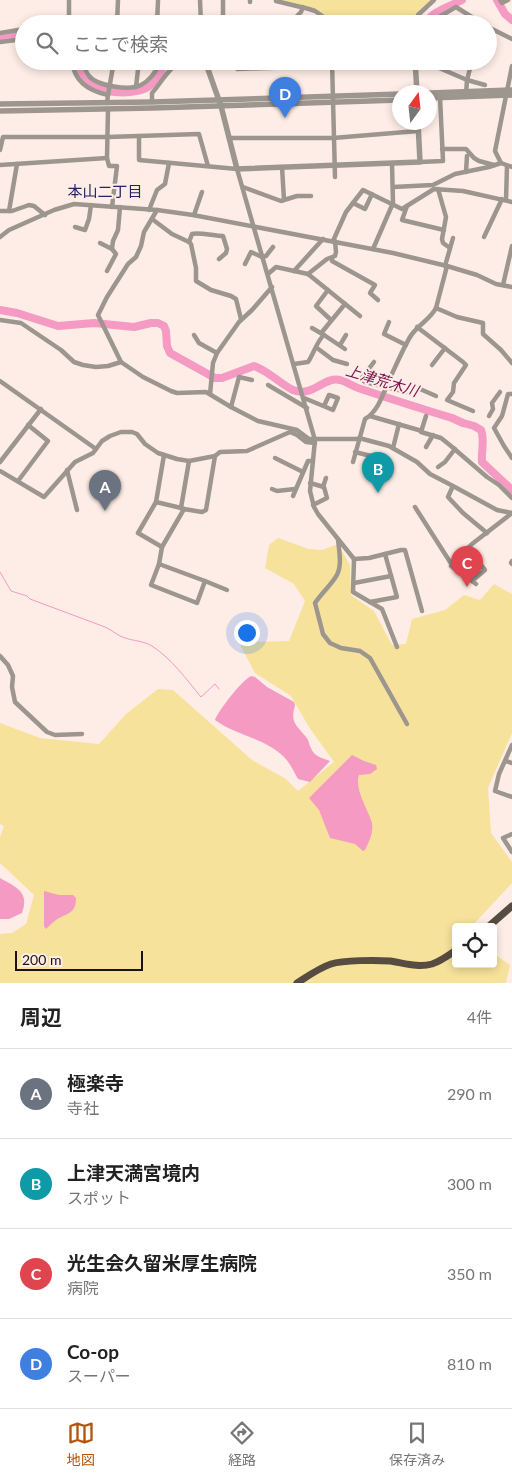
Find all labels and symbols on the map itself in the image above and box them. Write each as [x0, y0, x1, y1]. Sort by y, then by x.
pin: D [269, 77, 301, 118]
north arrow [392, 85, 437, 130]
district label: 本山二丁目 [67, 182, 143, 200]
water label: 上津荒木川 [344, 360, 423, 400]
pin: B [362, 452, 394, 493]
pin: A [89, 470, 121, 511]
pin: C [451, 546, 483, 587]
your location [234, 620, 260, 646]
scale bar [15, 948, 142, 971]

